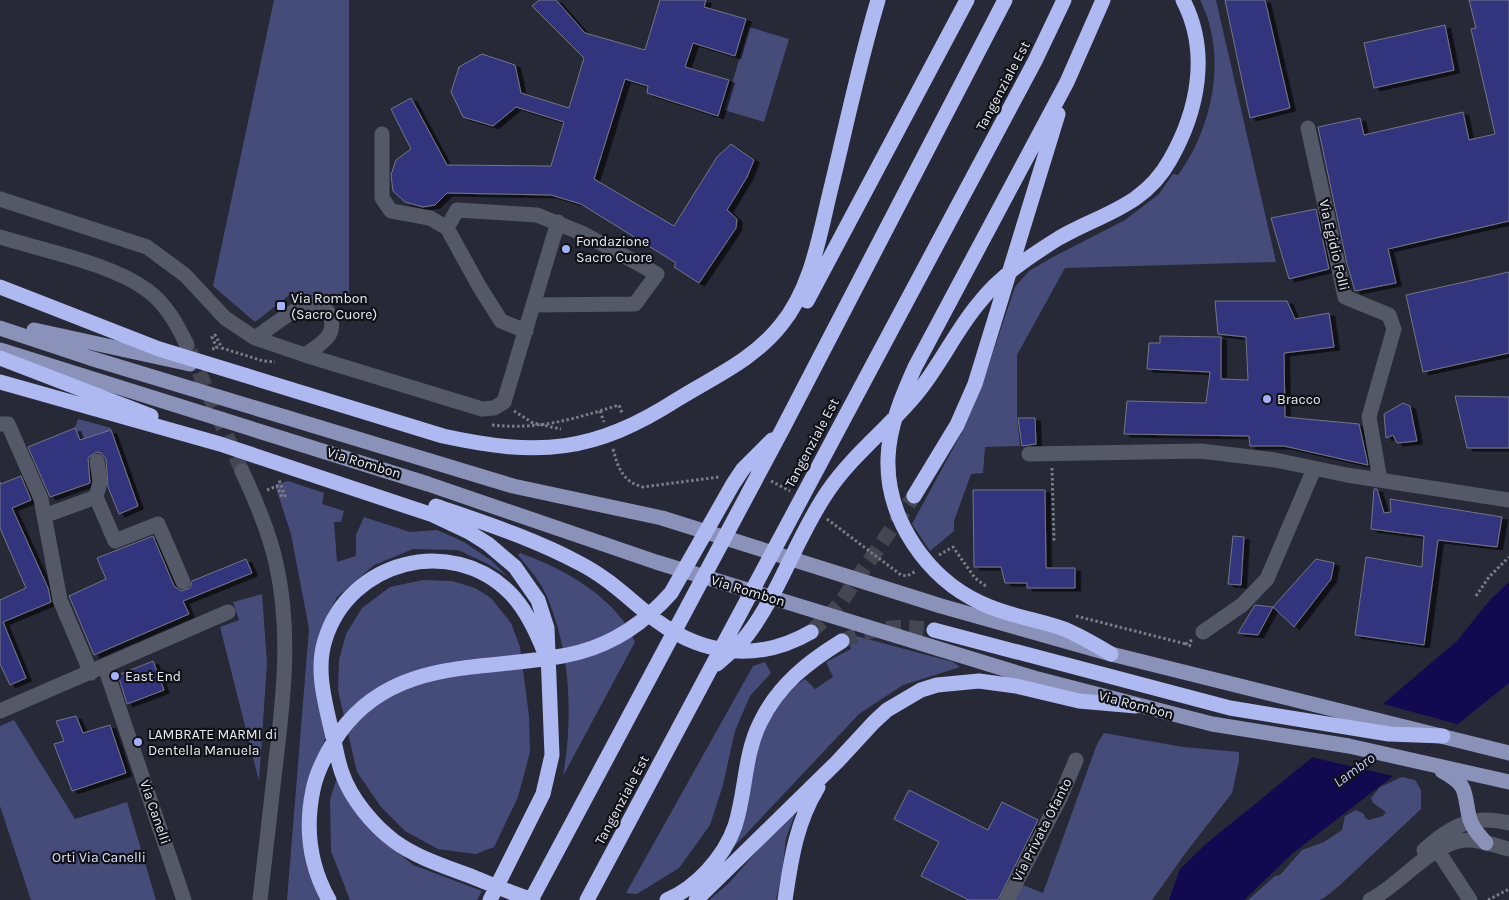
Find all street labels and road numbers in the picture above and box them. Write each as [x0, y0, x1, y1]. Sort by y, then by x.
street label: Tangenziale Est [972, 38, 1034, 134]
street label: Via Egidio Folli [1315, 198, 1353, 292]
street label: Tangenziale Est [781, 395, 843, 491]
street label: Via Rombon [325, 444, 403, 482]
street label: Via Rombon [709, 572, 787, 610]
street label: Via Rombon [1097, 687, 1175, 723]
street label: Tangenziale Est [591, 752, 653, 848]
street label: Via Privata Ofanto [1009, 775, 1075, 885]
street label: Via Canelli [136, 778, 174, 846]

